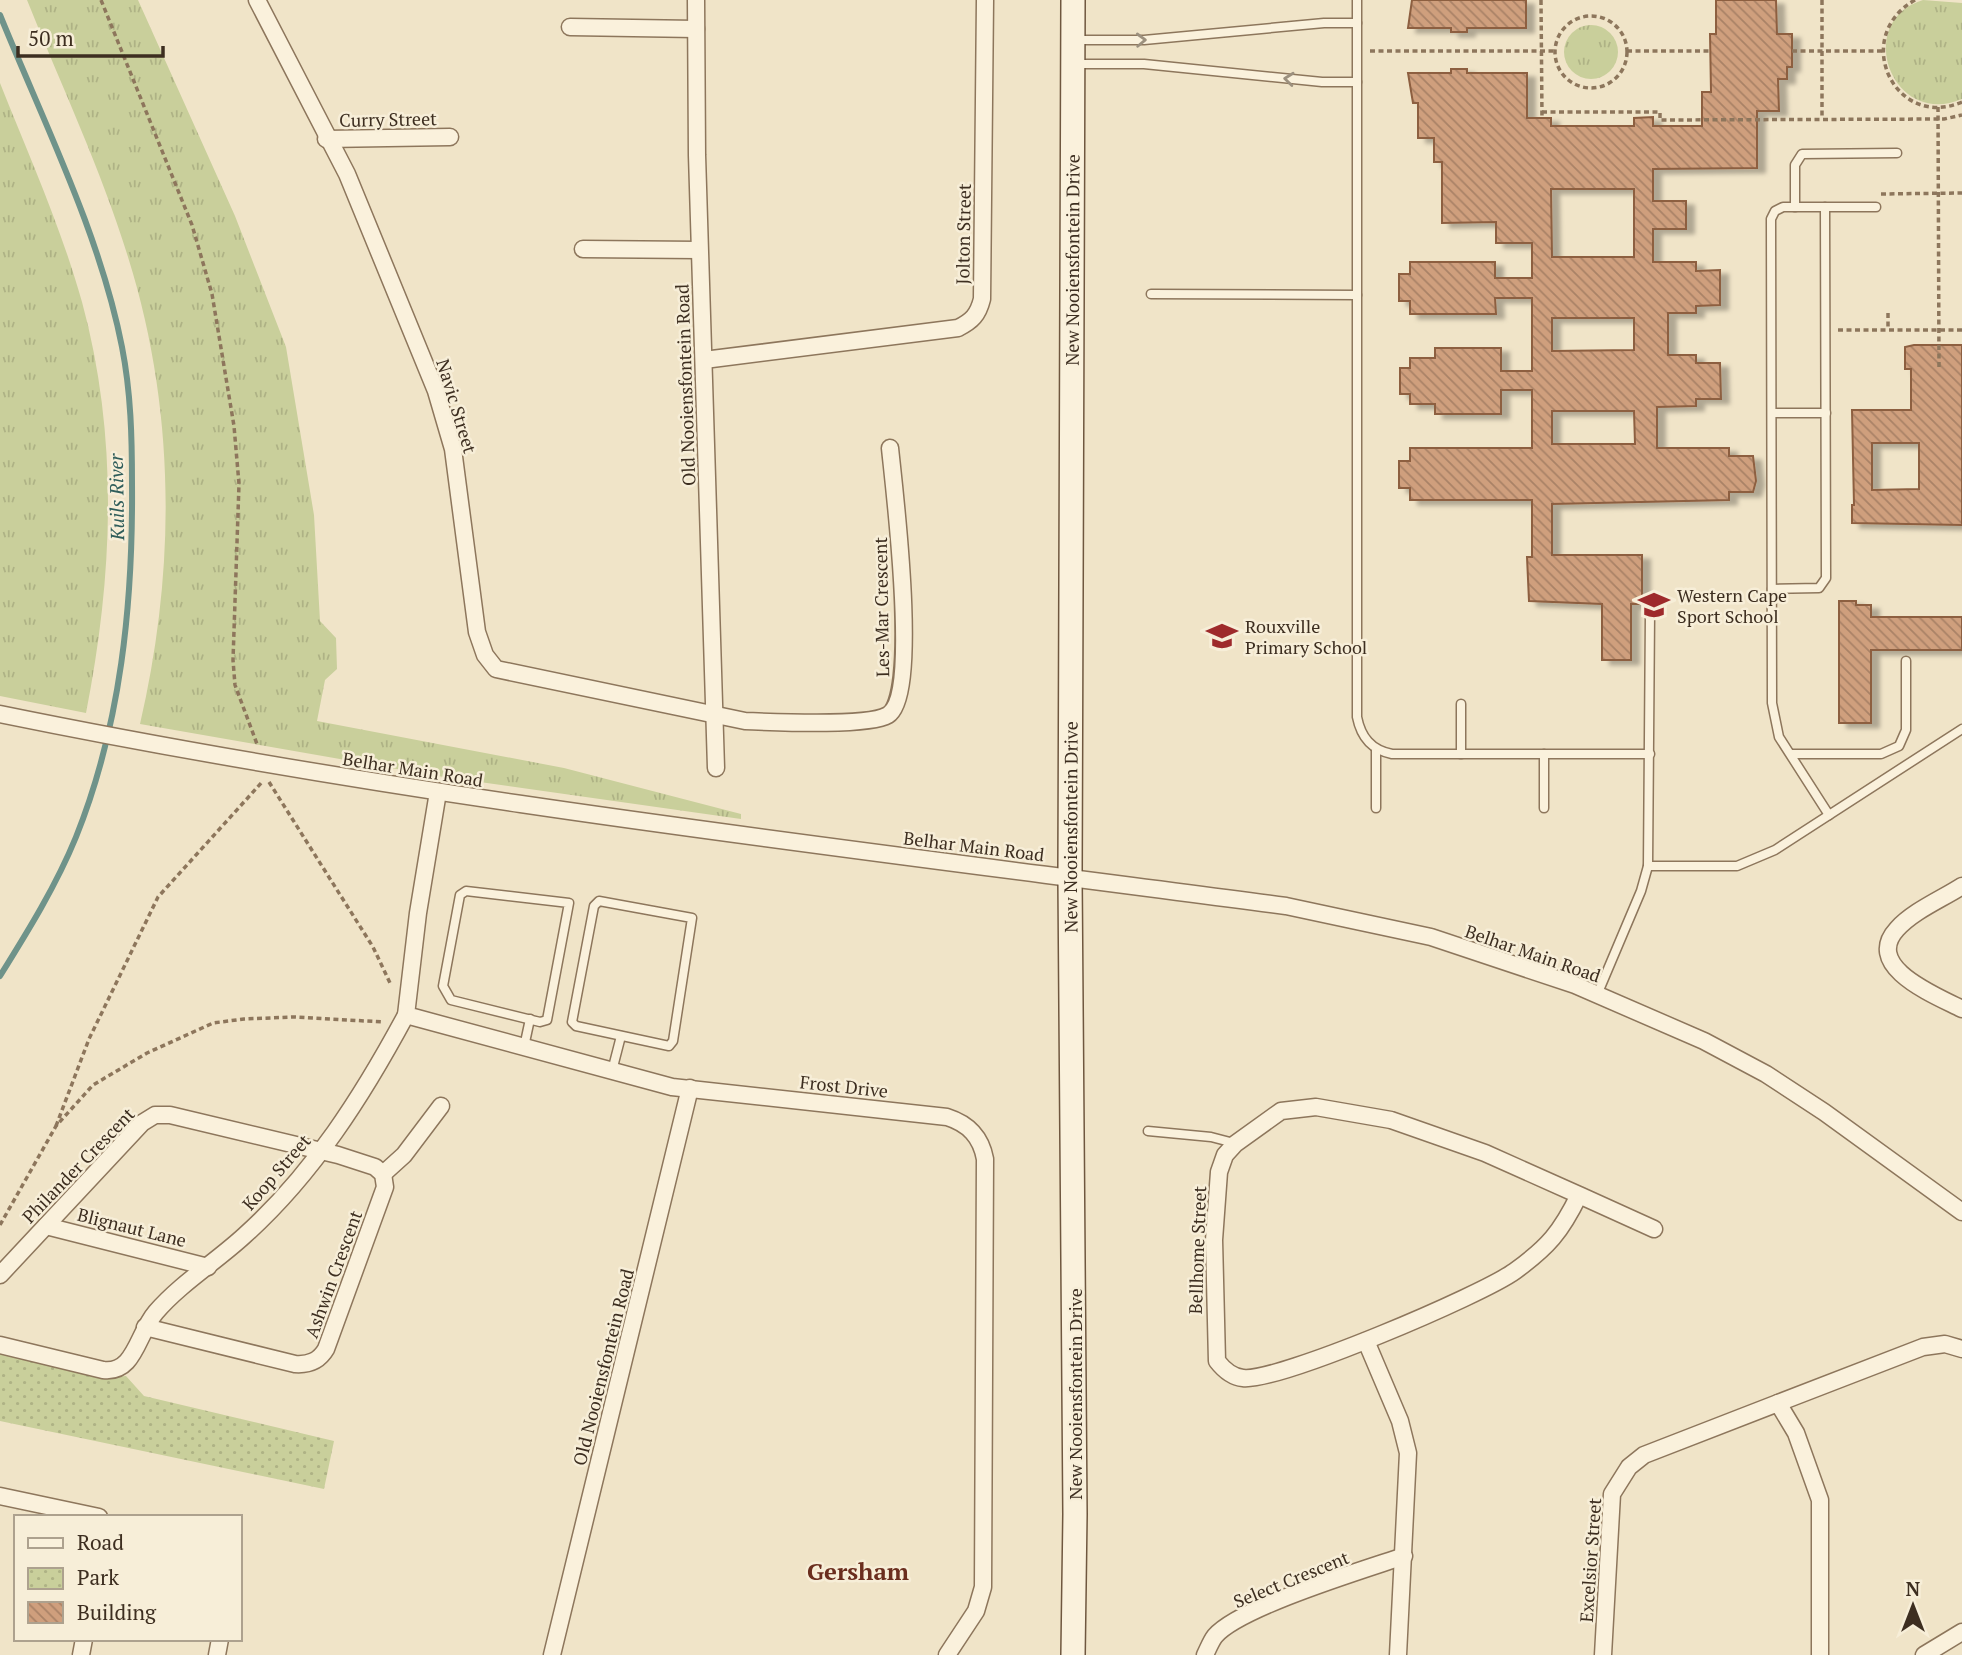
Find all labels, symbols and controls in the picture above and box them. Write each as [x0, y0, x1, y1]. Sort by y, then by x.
scale bar [18, 14, 163, 58]
text: 50 m [28, 24, 74, 52]
one-way arrow [1136, 32, 1147, 47]
one-way arrow [1284, 71, 1295, 86]
street label: Curry Street [339, 106, 437, 132]
street label: New Nooiensfontein Drive [1060, 154, 1084, 366]
street label: Jolton Street [950, 183, 976, 285]
street label: Old Nooiensfontein Road [669, 284, 701, 486]
street label: Navic Street [431, 356, 483, 456]
water label: Kuils River [103, 453, 129, 541]
street label: Les-Mar Crescent [868, 536, 894, 677]
place label: Western Cape Sport School [1677, 583, 1787, 628]
school or university icon: Western Cape Sport School [1637, 588, 1671, 622]
place label: Rouxville Primary School [1245, 614, 1367, 659]
school or university icon: Rouxville Primary School [1205, 619, 1239, 653]
street label: New Nooiensfontein Drive [1058, 721, 1083, 933]
street label: Belhar Main Road [341, 746, 485, 792]
street label: Belhar Main Road [902, 825, 1046, 867]
street label: Belhar Main Road [1462, 919, 1604, 987]
street label: Frost Drive [799, 1069, 889, 1103]
street label: Philander Crescent [17, 1102, 140, 1228]
street label: Koop Street [236, 1129, 316, 1215]
street label: Bellhome Street [1183, 1185, 1211, 1315]
street label: Blignaut Lane [75, 1202, 189, 1252]
street label: Ashwin Crescent [299, 1207, 367, 1341]
street label: Old Nooiensfontein Road [567, 1266, 639, 1468]
street label: New Nooiensfontein Drive [1063, 1288, 1087, 1500]
street label: Excelsior Street [1574, 1497, 1606, 1623]
legend [14, 1515, 242, 1641]
text: Road [77, 1528, 124, 1556]
street label: Select Crescent [1230, 1545, 1353, 1613]
district label: Gersham [807, 1555, 909, 1587]
text: Park [77, 1563, 119, 1591]
north arrow [1878, 1571, 1948, 1641]
text: N [1906, 1576, 1921, 1601]
text: Building [77, 1598, 157, 1626]

